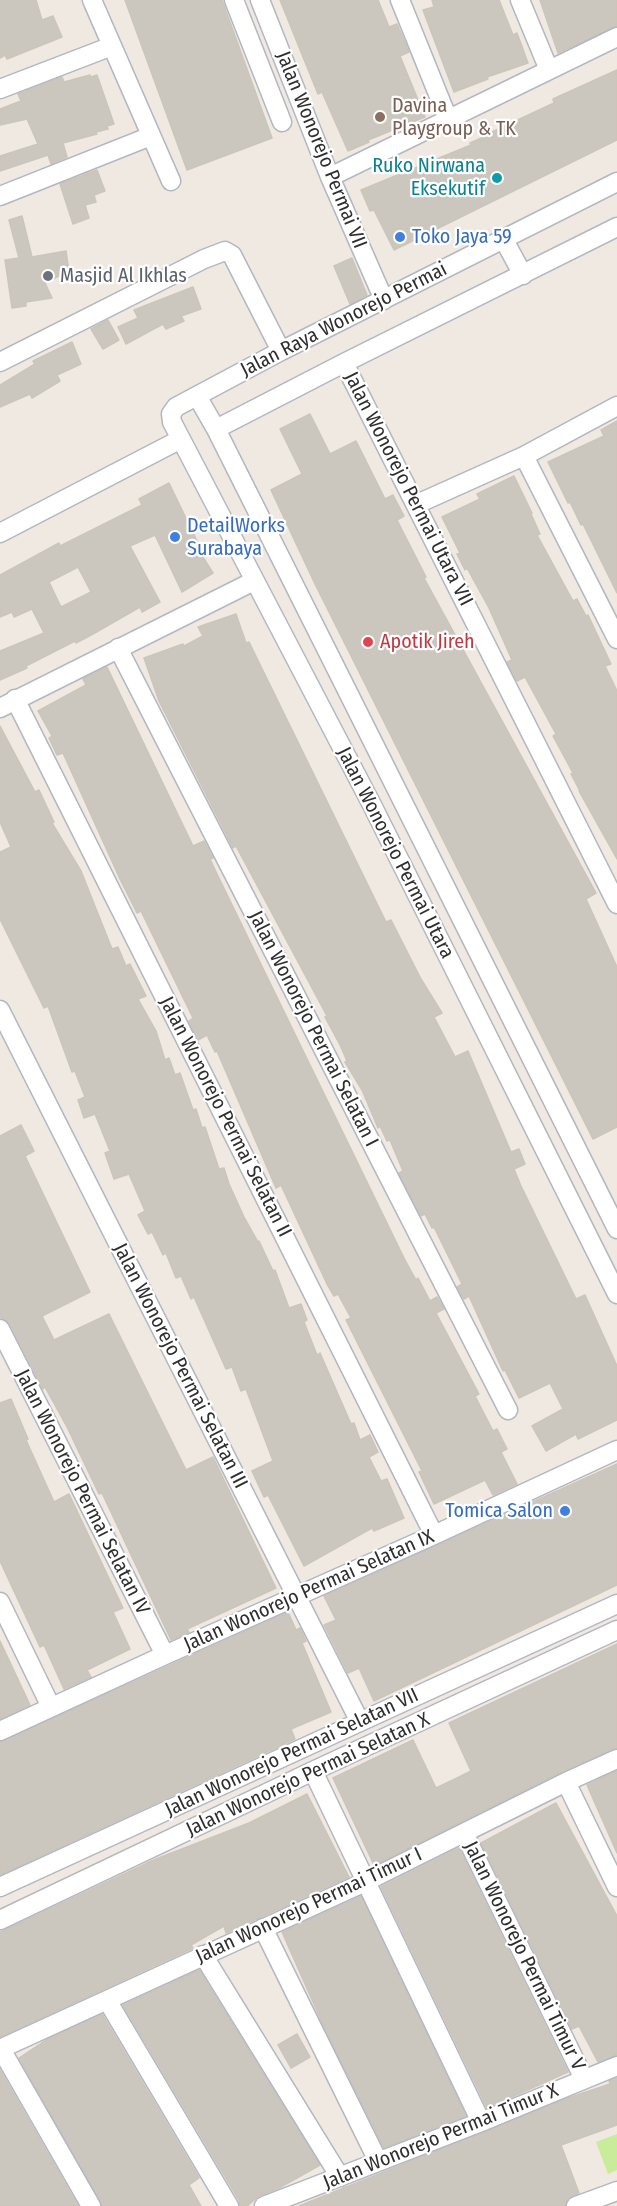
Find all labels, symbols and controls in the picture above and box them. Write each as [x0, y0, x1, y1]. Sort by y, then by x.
street label: Jalan Wonorejo Permai VII [270, 48, 372, 252]
place label: Davina Playgroup & TK [392, 94, 516, 141]
marker: Davina Playgroup & TK [373, 110, 387, 124]
place label: Ruko Nirwana Eksekutif [372, 154, 485, 201]
marker: Ruko Nirwana Eksekutif [490, 171, 504, 185]
place label: Toko Jaya 59 [412, 225, 512, 249]
marker: Toko Jaya 59 [393, 230, 407, 244]
street label: Jalan Raya Wonorejo Permai [237, 257, 451, 383]
place label: Masjid Al Ikhlas [60, 264, 187, 288]
marker: Masjid Al Ikhlas [41, 269, 55, 283]
street label: Jalan Wonorejo Permai Utara VII [338, 368, 478, 610]
place label: DetailWorks Surabaya [187, 514, 285, 561]
marker: DetailWorks Surabaya [168, 530, 182, 544]
place label: Apotik Jireh [380, 630, 475, 654]
marker: Apotik Jireh [361, 635, 375, 649]
street label: Jalan Wonorejo Permai Utara [331, 743, 459, 963]
street label: Jalan Wonorejo Permai Selatan I [243, 907, 383, 1151]
street label: Jalan Wonorejo Permai Selatan II [154, 993, 296, 1241]
street label: Jalan Wonorejo Permai Selatan III [108, 1239, 252, 1493]
street label: Jalan Wonorejo Permai Selatan IV [10, 1366, 154, 1618]
place label: Tomica Salon [445, 1499, 553, 1523]
marker: Tomica Salon [558, 1504, 572, 1518]
street label: Jalan Wonorejo Permai Selatan IX [180, 1525, 438, 1657]
street label: Jalan Wonorejo Permai Selatan VII [162, 1684, 422, 1822]
street label: Jalan Wonorejo Permai Selatan X [182, 1708, 434, 1842]
street label: Jalan Wonorejo Permai Timur V [458, 1838, 590, 2074]
street label: Jalan Wonorejo Permai Timur I [192, 1843, 426, 1969]
street label: Jalan Wonorejo Permai Timur X [320, 2079, 562, 2195]

